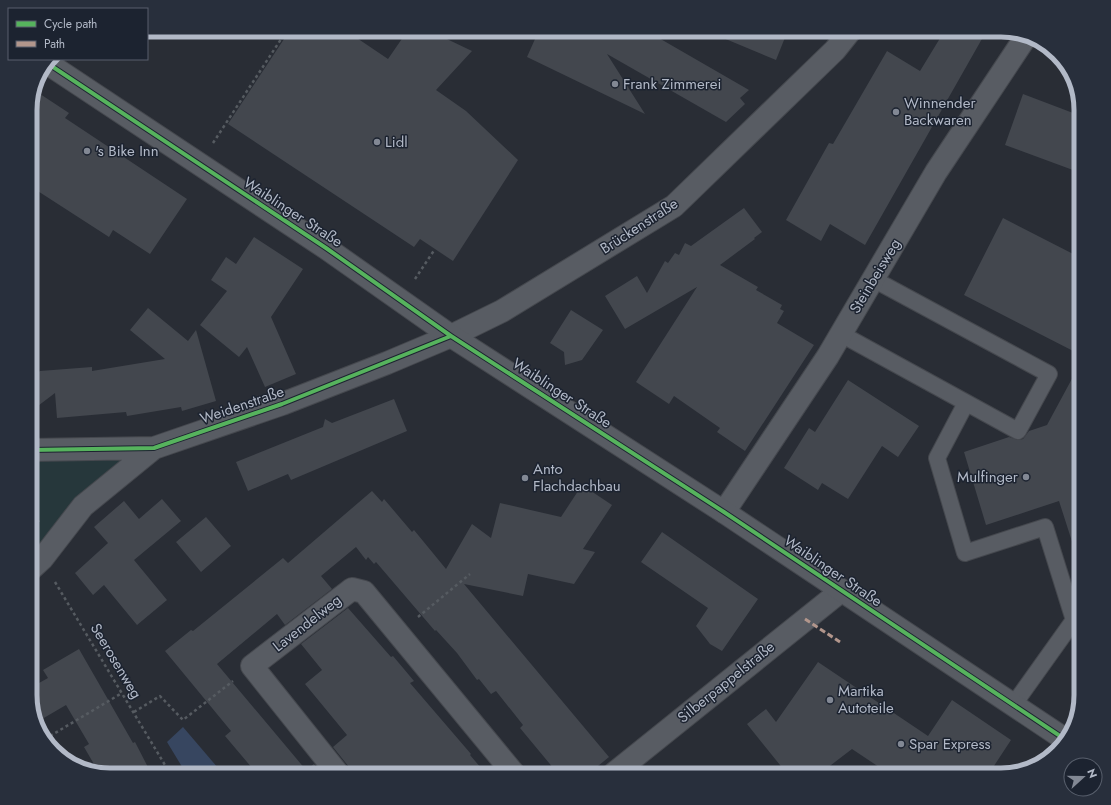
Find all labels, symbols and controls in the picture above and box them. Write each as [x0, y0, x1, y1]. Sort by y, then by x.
legend [8, 8, 148, 60]
text: Cycle path [44, 15, 97, 33]
text: Path [44, 35, 65, 53]
place label: Frank Zimmerei [623, 73, 721, 95]
marker: Frank Zimmerei [610, 79, 620, 89]
place label: Winnender Backwaren [904, 92, 976, 131]
marker: Winnender Backwaren [891, 107, 901, 117]
place label: Lidl [385, 131, 408, 153]
marker: Lidl [372, 137, 382, 147]
place label: 's Bike Inn [95, 140, 159, 162]
marker: 's Bike Inn [82, 146, 92, 156]
street label: Waiblinger Straße [239, 172, 347, 253]
street label: Brückenstraße [596, 192, 682, 259]
street label: Steinbeisweg [844, 234, 906, 318]
street label: Waiblinger Straße [508, 353, 616, 434]
street label: Weidenstraße [197, 380, 287, 430]
place label: Anto Flachdachbau [533, 458, 621, 497]
place label: Mulfinger [957, 466, 1019, 488]
marker: Mulfinger [1021, 472, 1031, 482]
marker: Anto Flachdachbau [520, 473, 530, 483]
street label: Waiblinger Straße [779, 530, 887, 612]
street label: Lavendelweg [268, 589, 346, 657]
street label: Seerosenweg [85, 619, 147, 703]
street label: Silberpappelstraße [673, 636, 779, 728]
place label: Martika Autoteile [838, 680, 894, 719]
marker: Martika Autoteile [825, 695, 835, 705]
place label: Spar Express [909, 733, 990, 755]
marker: Spar Express [896, 739, 906, 749]
north arrow [1063, 757, 1103, 797]
text: N [1083, 766, 1101, 780]

